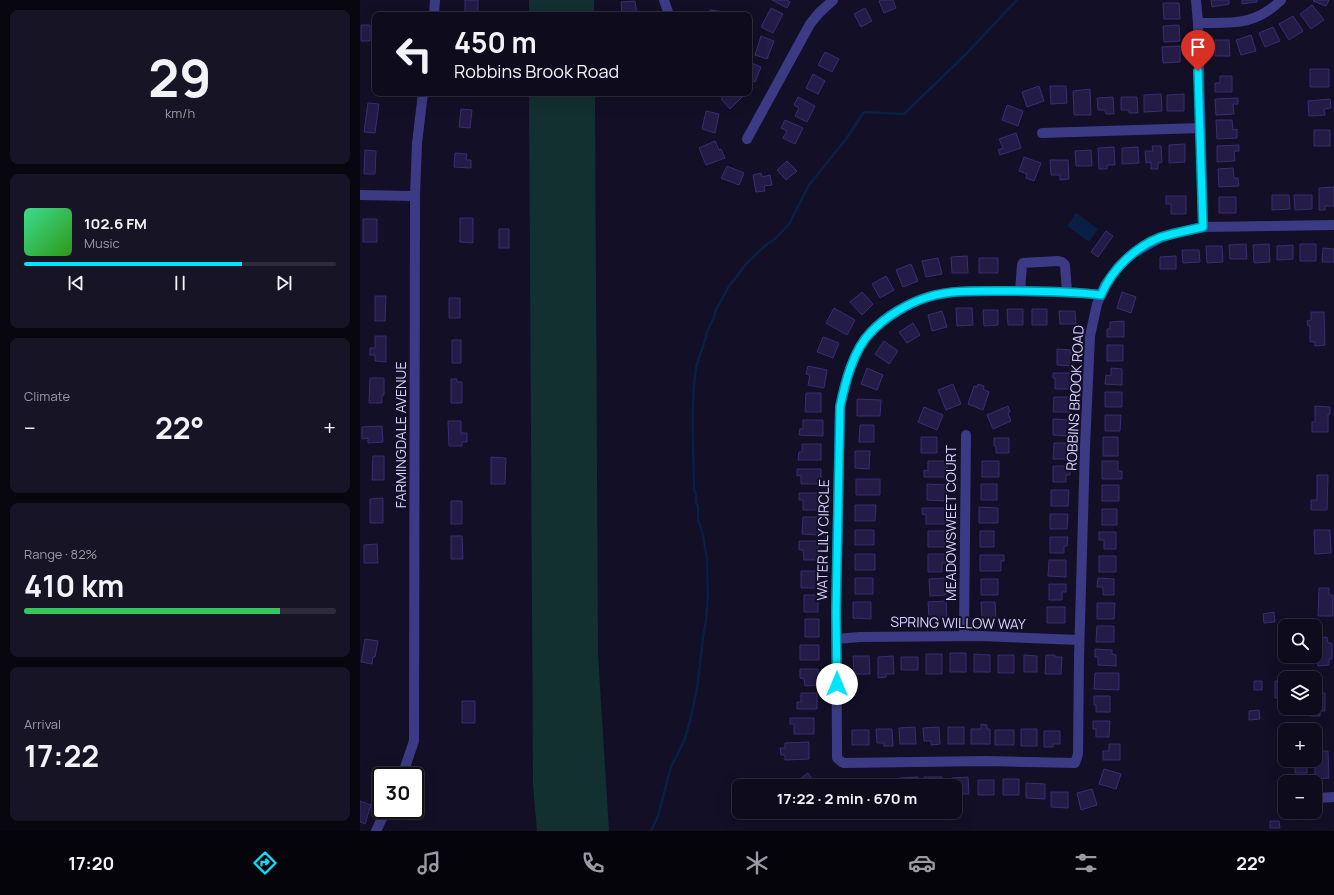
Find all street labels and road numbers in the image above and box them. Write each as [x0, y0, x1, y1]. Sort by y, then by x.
street label: ROBBINS BROOK ROAD [1061, 325, 1088, 471]
street label: FARMINGDALE AVENUE [391, 362, 410, 508]
street label: MEADOWSWEET COURT [941, 444, 960, 601]
street label: WATER LILY CIRCLE [812, 479, 833, 601]
street label: SPRING WILLOW WAY [890, 612, 1026, 633]

